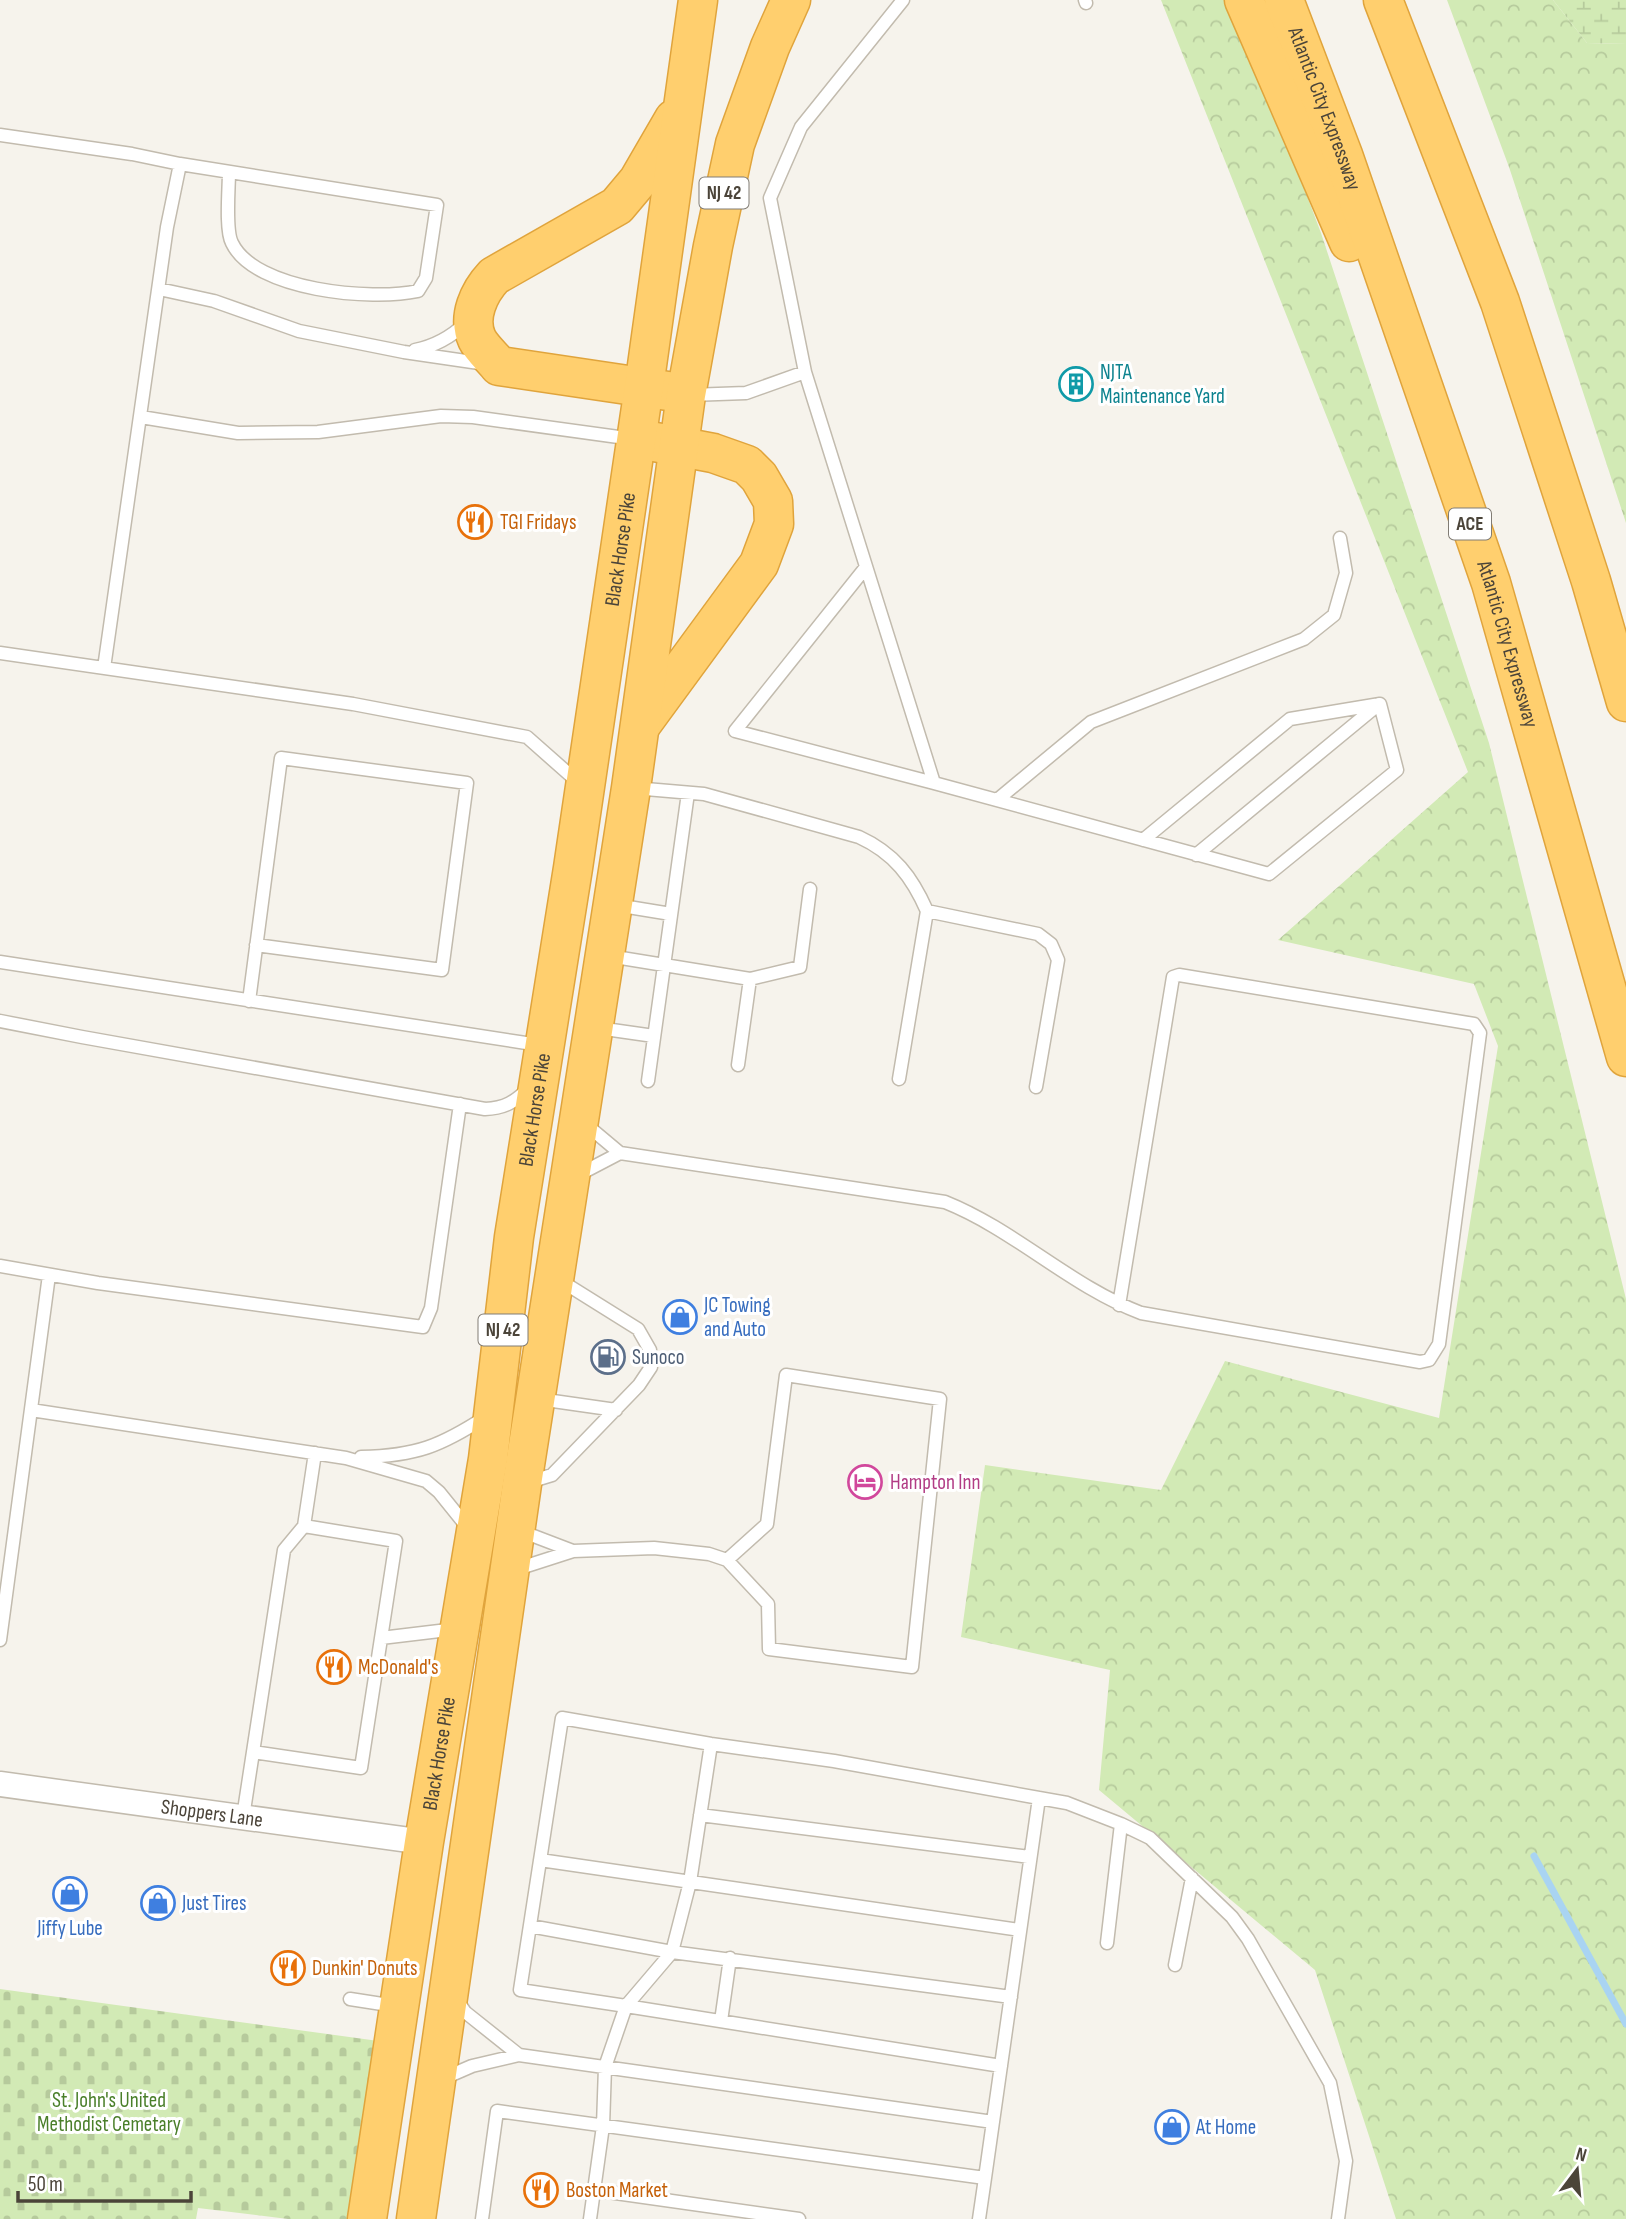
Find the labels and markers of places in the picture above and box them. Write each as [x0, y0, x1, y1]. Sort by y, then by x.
place label: NJTA Maintenance Yard [1100, 360, 1225, 409]
building icon: NJTA Maintenance Yard [1057, 365, 1095, 403]
restaurant icon: TGI Fridays [456, 503, 494, 541]
place label: TGI Fridays [500, 510, 576, 535]
place label: JC Towing and Auto [703, 1293, 771, 1342]
shop icon: JC Towing and Auto [661, 1298, 699, 1336]
fuel station icon: Sunoco [589, 1338, 627, 1376]
place label: Sunoco [632, 1345, 685, 1370]
hotel icon: Hampton Inn [846, 1463, 884, 1501]
place label: Hampton Inn [890, 1470, 980, 1495]
restaurant icon: McDonald's [315, 1648, 353, 1686]
place label: McDonald's [358, 1655, 439, 1680]
shop icon: Jiffy Lube [51, 1875, 89, 1913]
shop icon: Just Tires [139, 1884, 177, 1922]
place label: Just Tires [181, 1891, 246, 1916]
place label: Jiffy Lube [36, 1916, 103, 1941]
restaurant icon: Dunkin' Donuts [269, 1949, 307, 1987]
place label: Dunkin' Donuts [312, 1956, 418, 1981]
shop icon: At Home [1153, 2108, 1191, 2146]
place label: At Home [1195, 2115, 1256, 2140]
restaurant icon: Boston Market [522, 2171, 560, 2209]
place label: Boston Market [566, 2178, 668, 2203]

